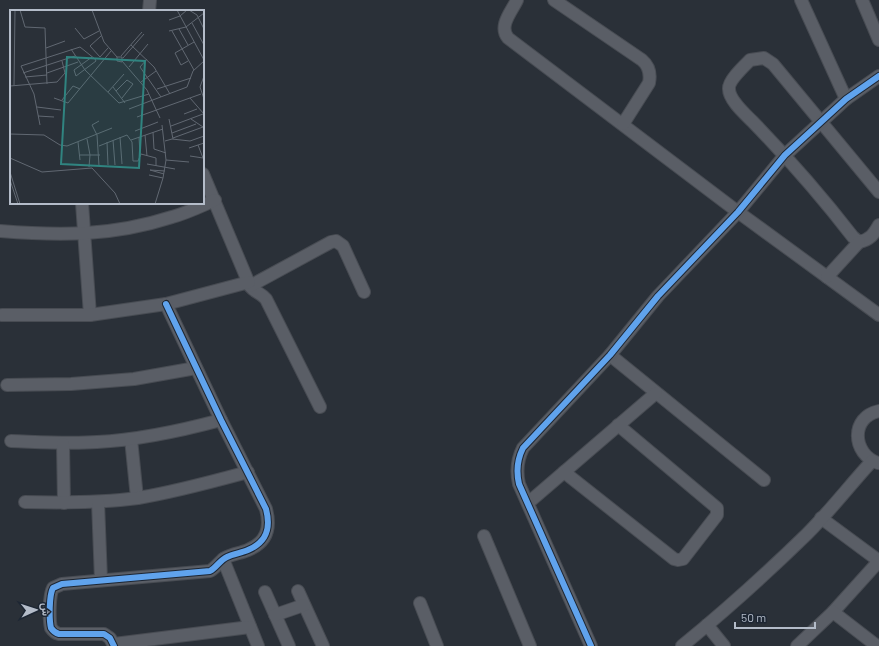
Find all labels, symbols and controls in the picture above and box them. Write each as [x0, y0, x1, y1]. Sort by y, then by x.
inset map [10, 10, 204, 204]
north arrow [16, 590, 56, 630]
text: ش [39, 603, 53, 616]
scale bar [735, 604, 815, 630]
text: 50 m [741, 610, 766, 624]

